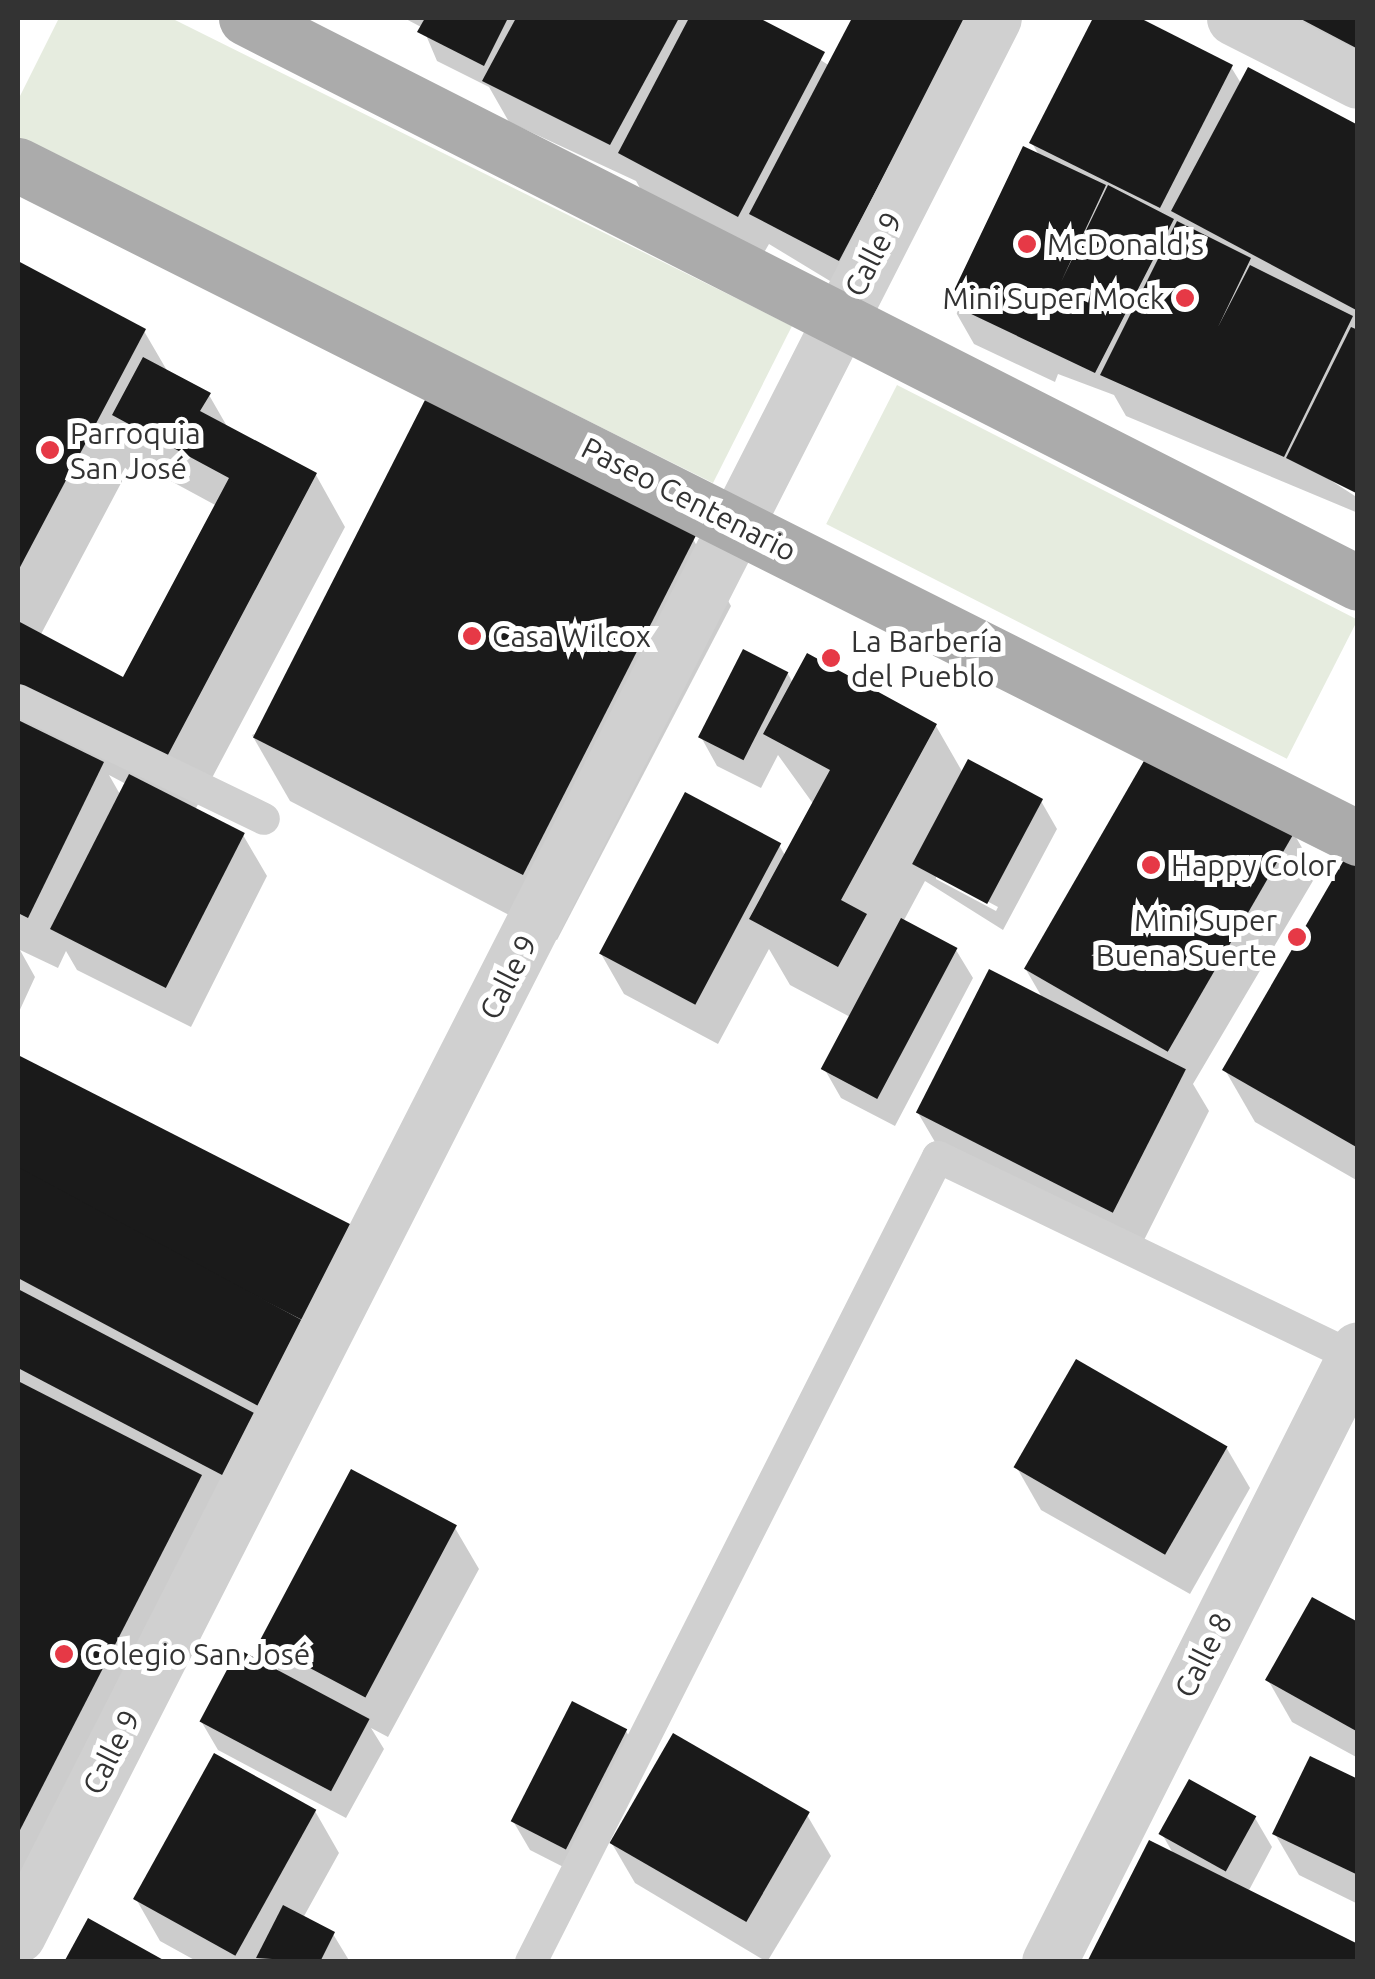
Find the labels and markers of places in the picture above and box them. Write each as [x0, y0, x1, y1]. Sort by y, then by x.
place label: McDonald's [1047, 226, 1204, 262]
marker: McDonald's [1016, 233, 1038, 255]
place label: Mini Super Mock [942, 280, 1165, 316]
marker: Mini Super Mock [1174, 287, 1196, 309]
place label: Parroquia San José [70, 415, 201, 486]
marker: Parroquia San José [39, 439, 61, 461]
place label: Casa Wilcox [492, 618, 651, 654]
place label: La Barbería del Pueblo [851, 623, 1003, 694]
marker: Casa Wilcox [461, 625, 483, 647]
marker: La Barbería del Pueblo [820, 647, 842, 669]
place label: Happy Color [1171, 847, 1336, 883]
marker: Happy Color [1140, 854, 1162, 876]
place label: Mini Super Buena Suerte [1096, 902, 1277, 972]
marker: Mini Super Buena Suerte [1286, 926, 1308, 948]
place label: Colegio San José [84, 1636, 310, 1672]
marker: Colegio San José [53, 1643, 75, 1665]

